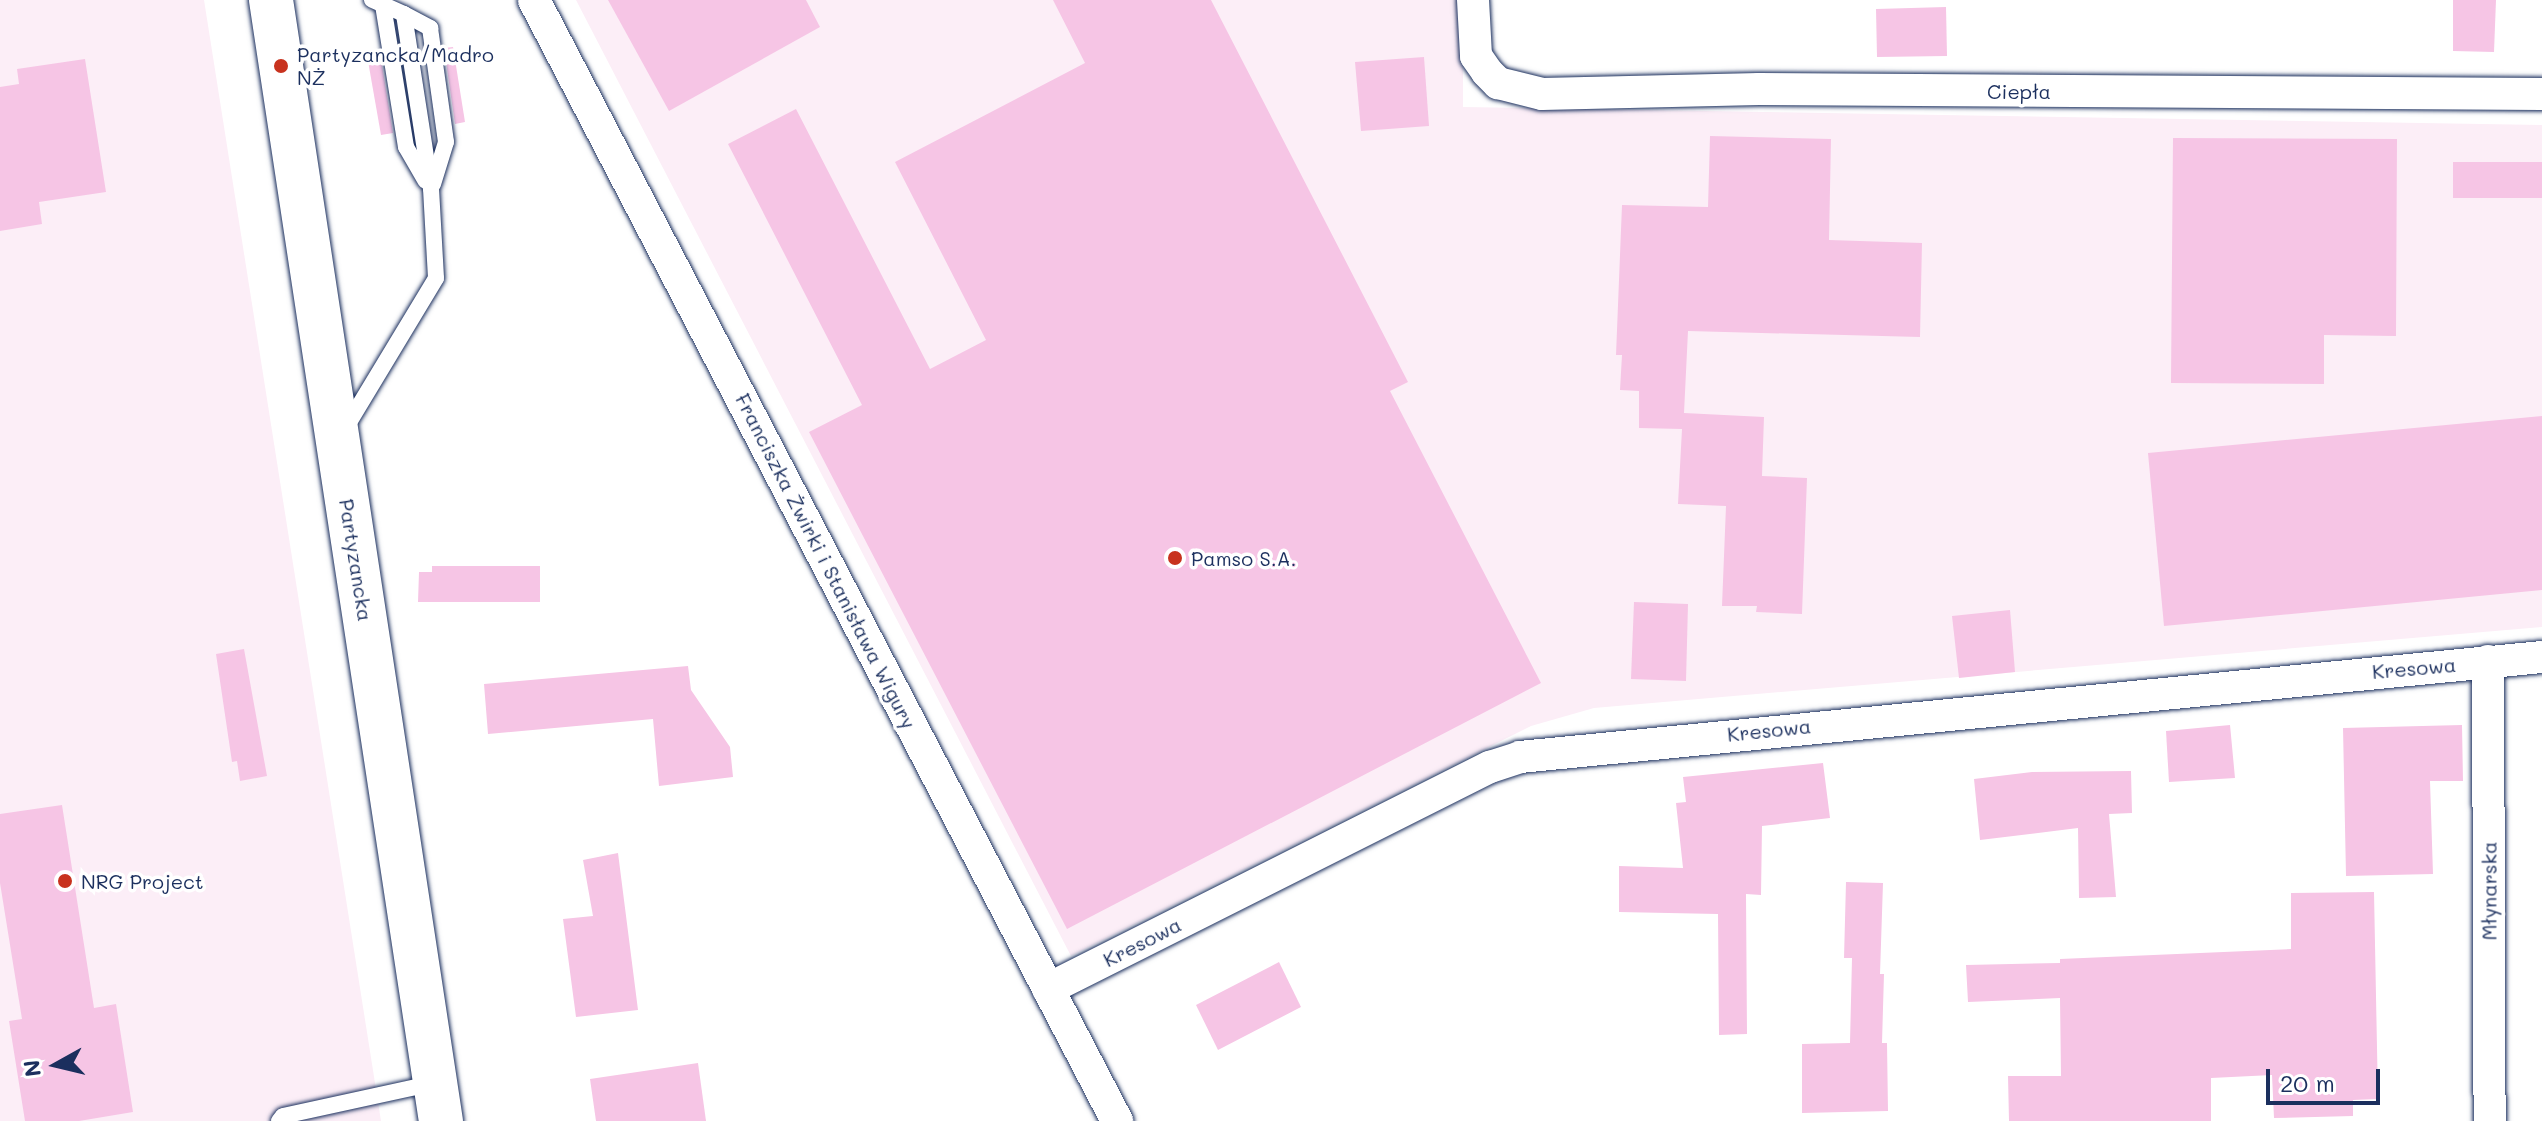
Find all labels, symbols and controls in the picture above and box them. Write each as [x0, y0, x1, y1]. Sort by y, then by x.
place label: Partyzancka/Madro NŻ [297, 42, 494, 89]
marker: Partyzancka/Madro NŻ [272, 57, 290, 75]
street label: Ciepła [1987, 79, 2051, 103]
street label: Franciszka Żwirki i Stanisława Wigury [731, 389, 921, 733]
street label: Partyzancka [334, 497, 378, 623]
place label: Pamso S.A. [1191, 546, 1297, 570]
marker: Pamso S.A. [1166, 549, 1184, 567]
street label: Kresowa [2371, 652, 2457, 684]
street label: Kresowa [1726, 714, 1812, 746]
street label: Młynarska [2477, 842, 2501, 940]
place label: NRG Project [81, 869, 204, 893]
marker: NRG Project [56, 872, 74, 890]
street label: Kresowa [1099, 912, 1185, 972]
north arrow [16, 1025, 96, 1105]
scale bar [2270, 1053, 2384, 1103]
text: N [16, 1058, 47, 1079]
text: 20 m [2280, 1067, 2335, 1098]

